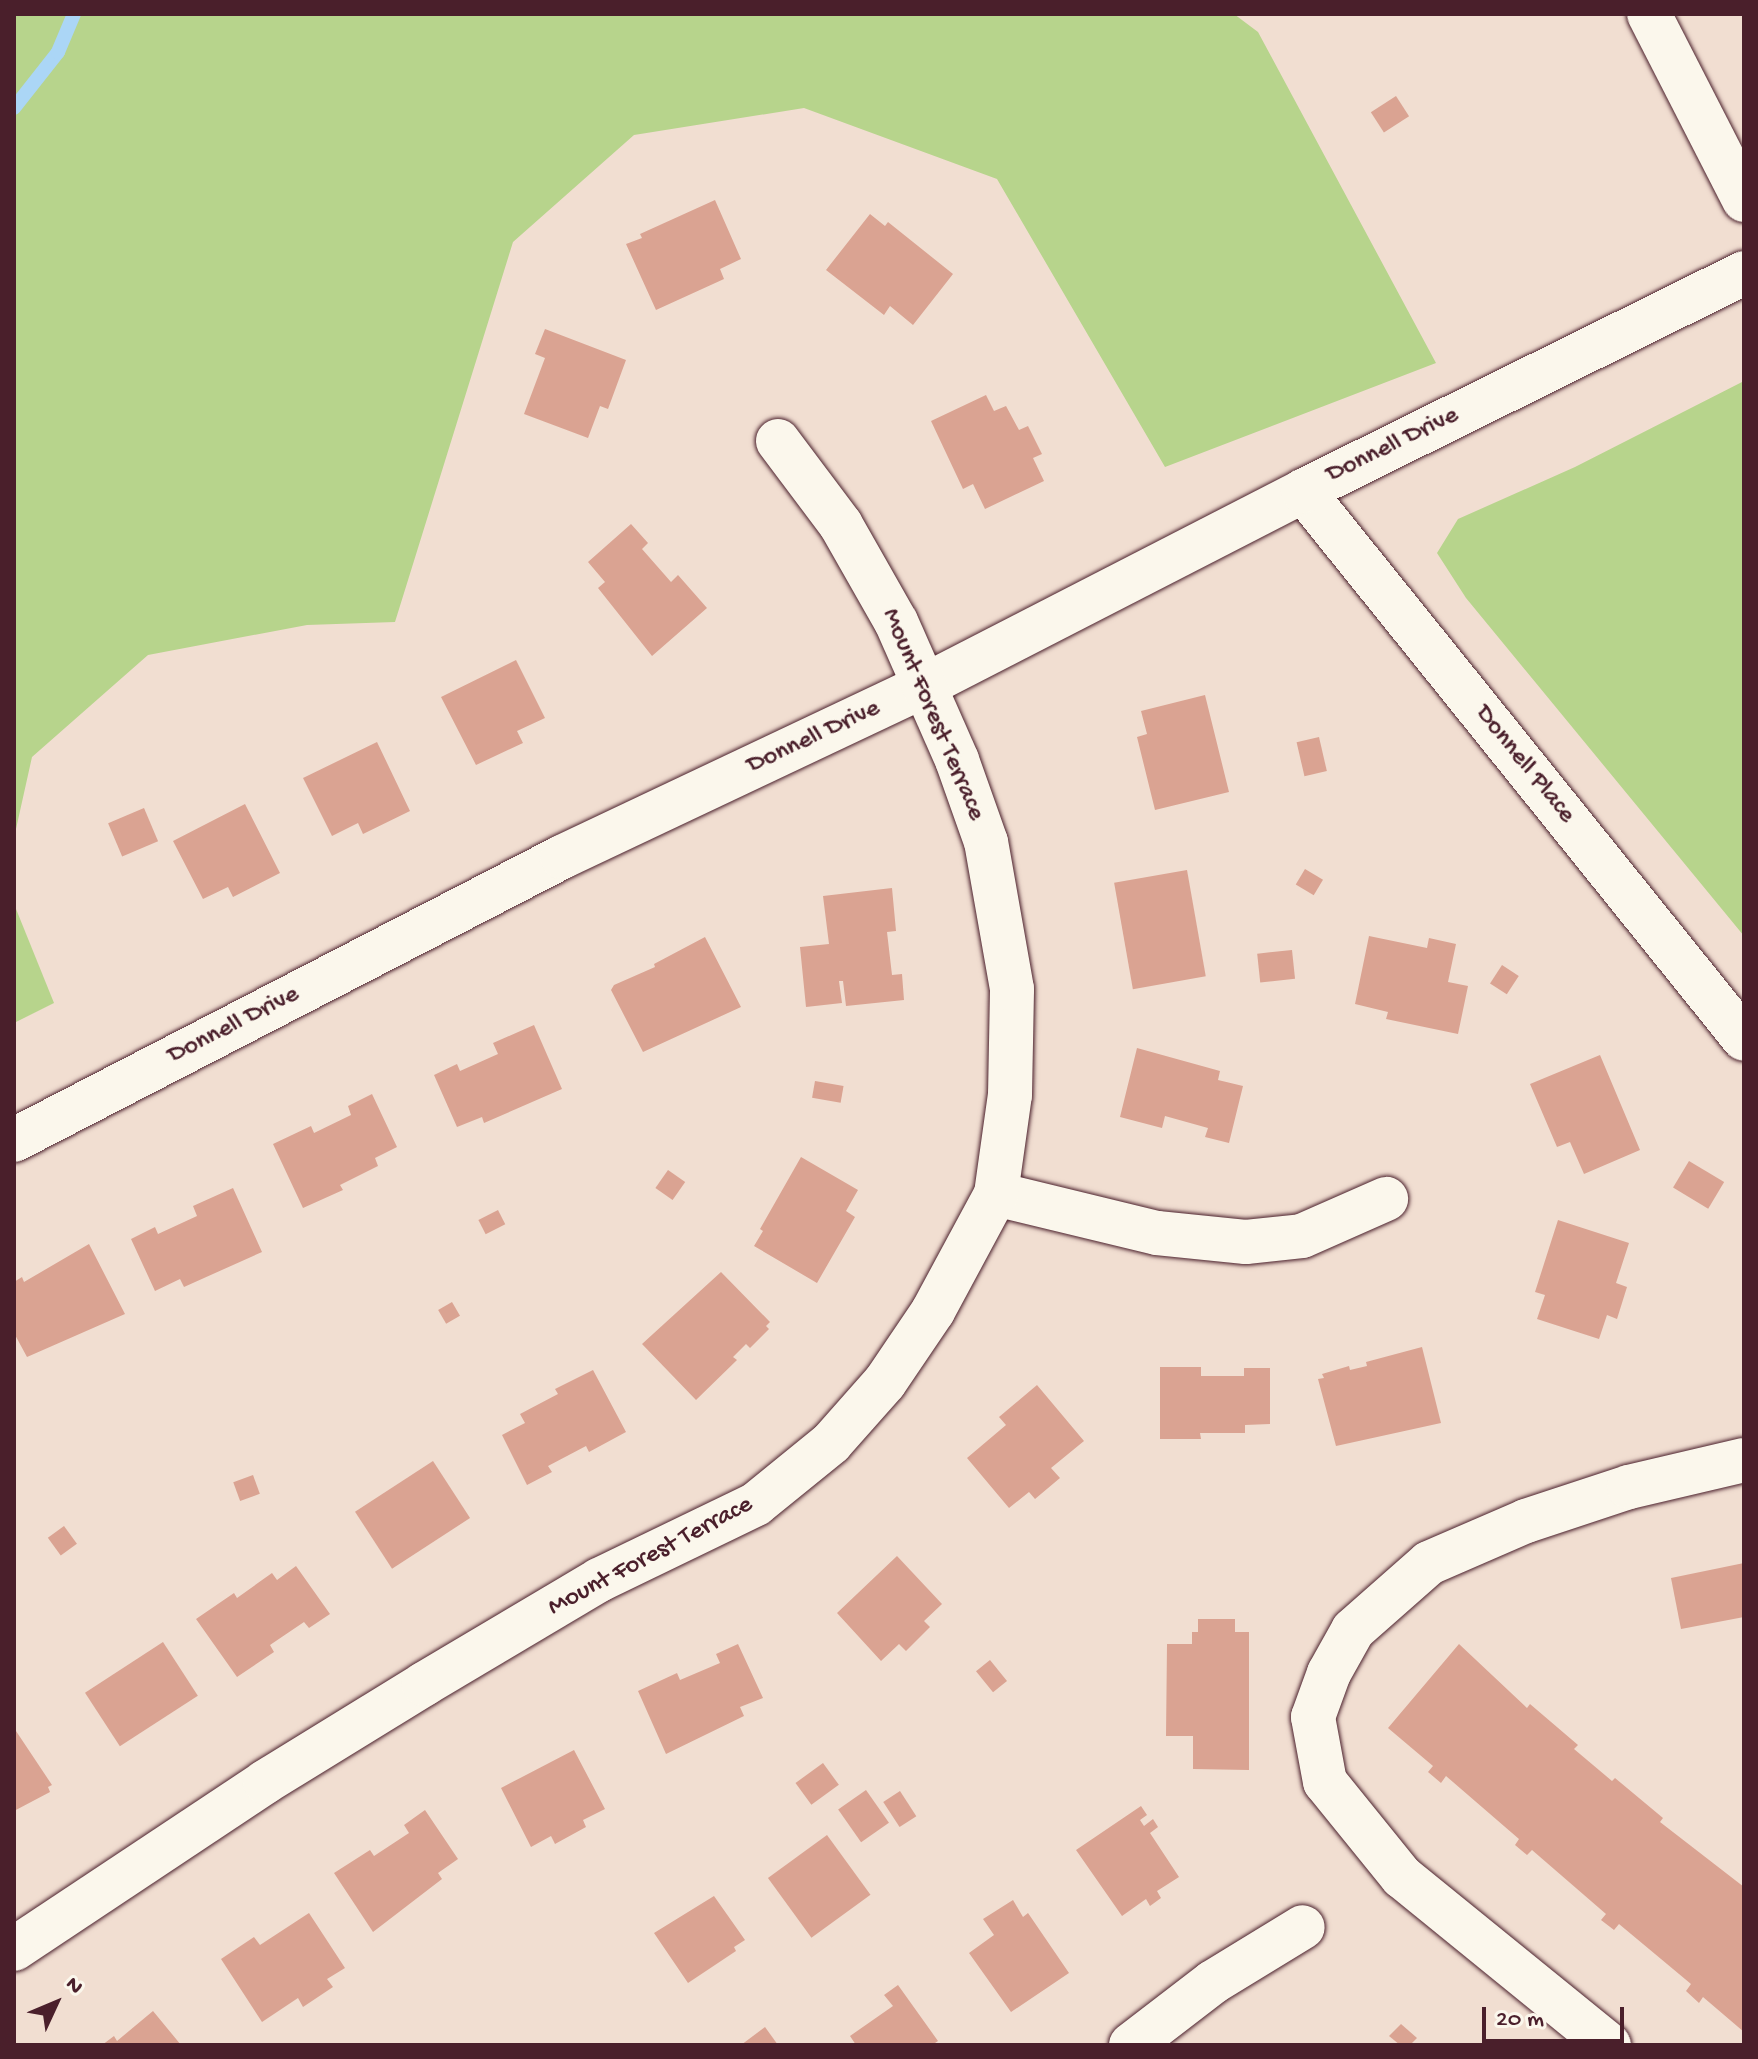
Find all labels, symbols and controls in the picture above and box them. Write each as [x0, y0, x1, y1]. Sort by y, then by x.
street label: Donnell Drive [1322, 401, 1464, 491]
street label: Mount Forest Terrace [873, 604, 991, 826]
street label: Donnell Drive [743, 694, 885, 782]
street label: Donnell Place [1467, 700, 1581, 830]
street label: Donnell Drive [163, 980, 305, 1072]
street label: Mount Forest Terrace [543, 1490, 759, 1624]
north arrow [16, 1963, 96, 2043]
text: N [59, 1972, 88, 2001]
scale bar [1486, 1991, 1628, 2041]
text: 20 m [1496, 2006, 1544, 2035]

